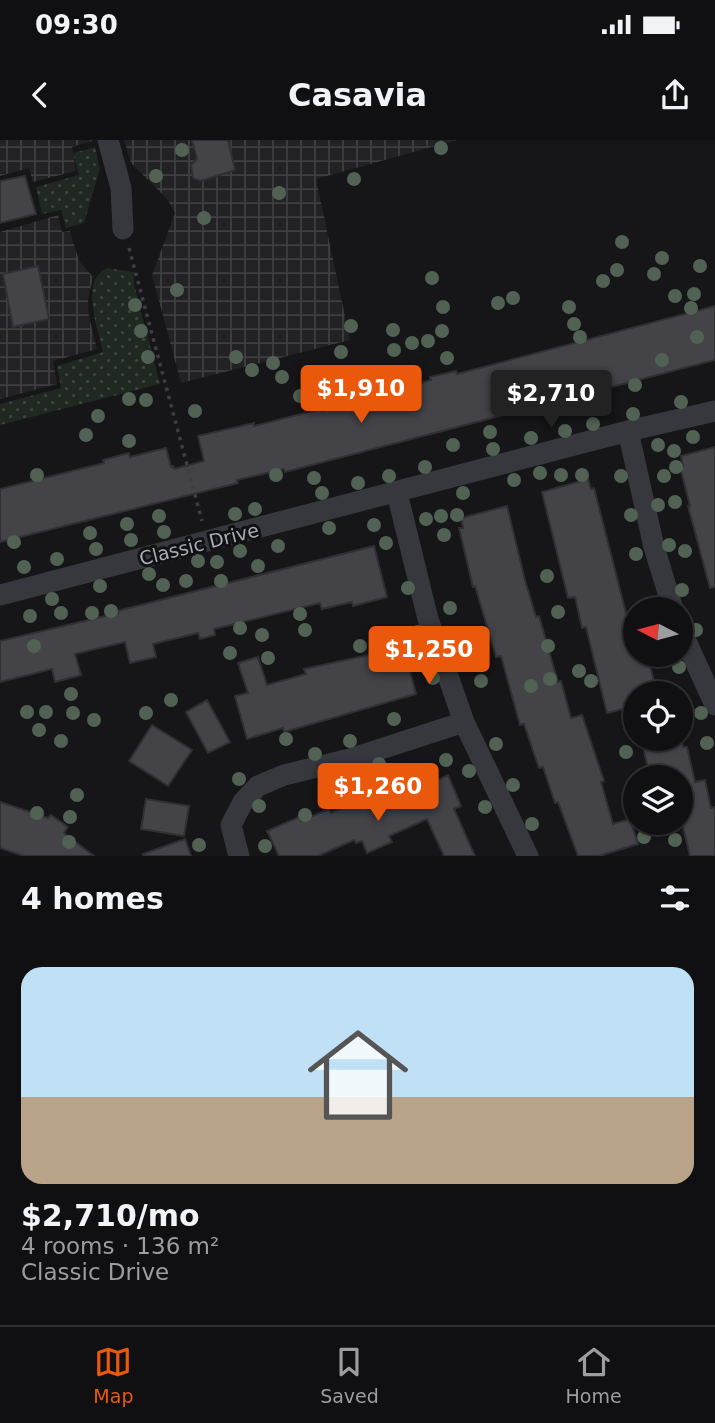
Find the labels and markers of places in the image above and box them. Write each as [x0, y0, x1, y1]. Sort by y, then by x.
pin: $1,910 [304, 366, 418, 425]
pin: $2,710 [494, 370, 608, 430]
pin: $1,250 [372, 626, 486, 686]
pin: $1,260 [321, 764, 435, 823]

